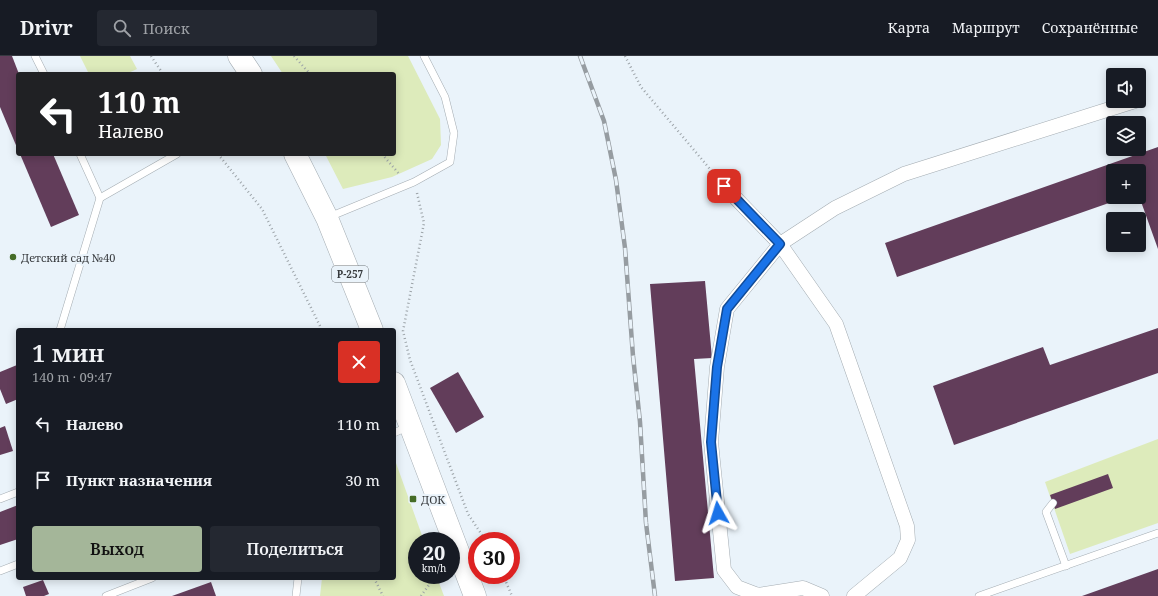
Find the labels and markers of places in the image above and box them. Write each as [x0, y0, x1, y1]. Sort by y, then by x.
pin [707, 169, 741, 203]
place label: Детский сад №40 [21, 250, 115, 265]
marker: Детский сад №40 [8, 252, 18, 262]
place label: ДОК [421, 492, 445, 507]
marker: ДОК [408, 494, 418, 504]

